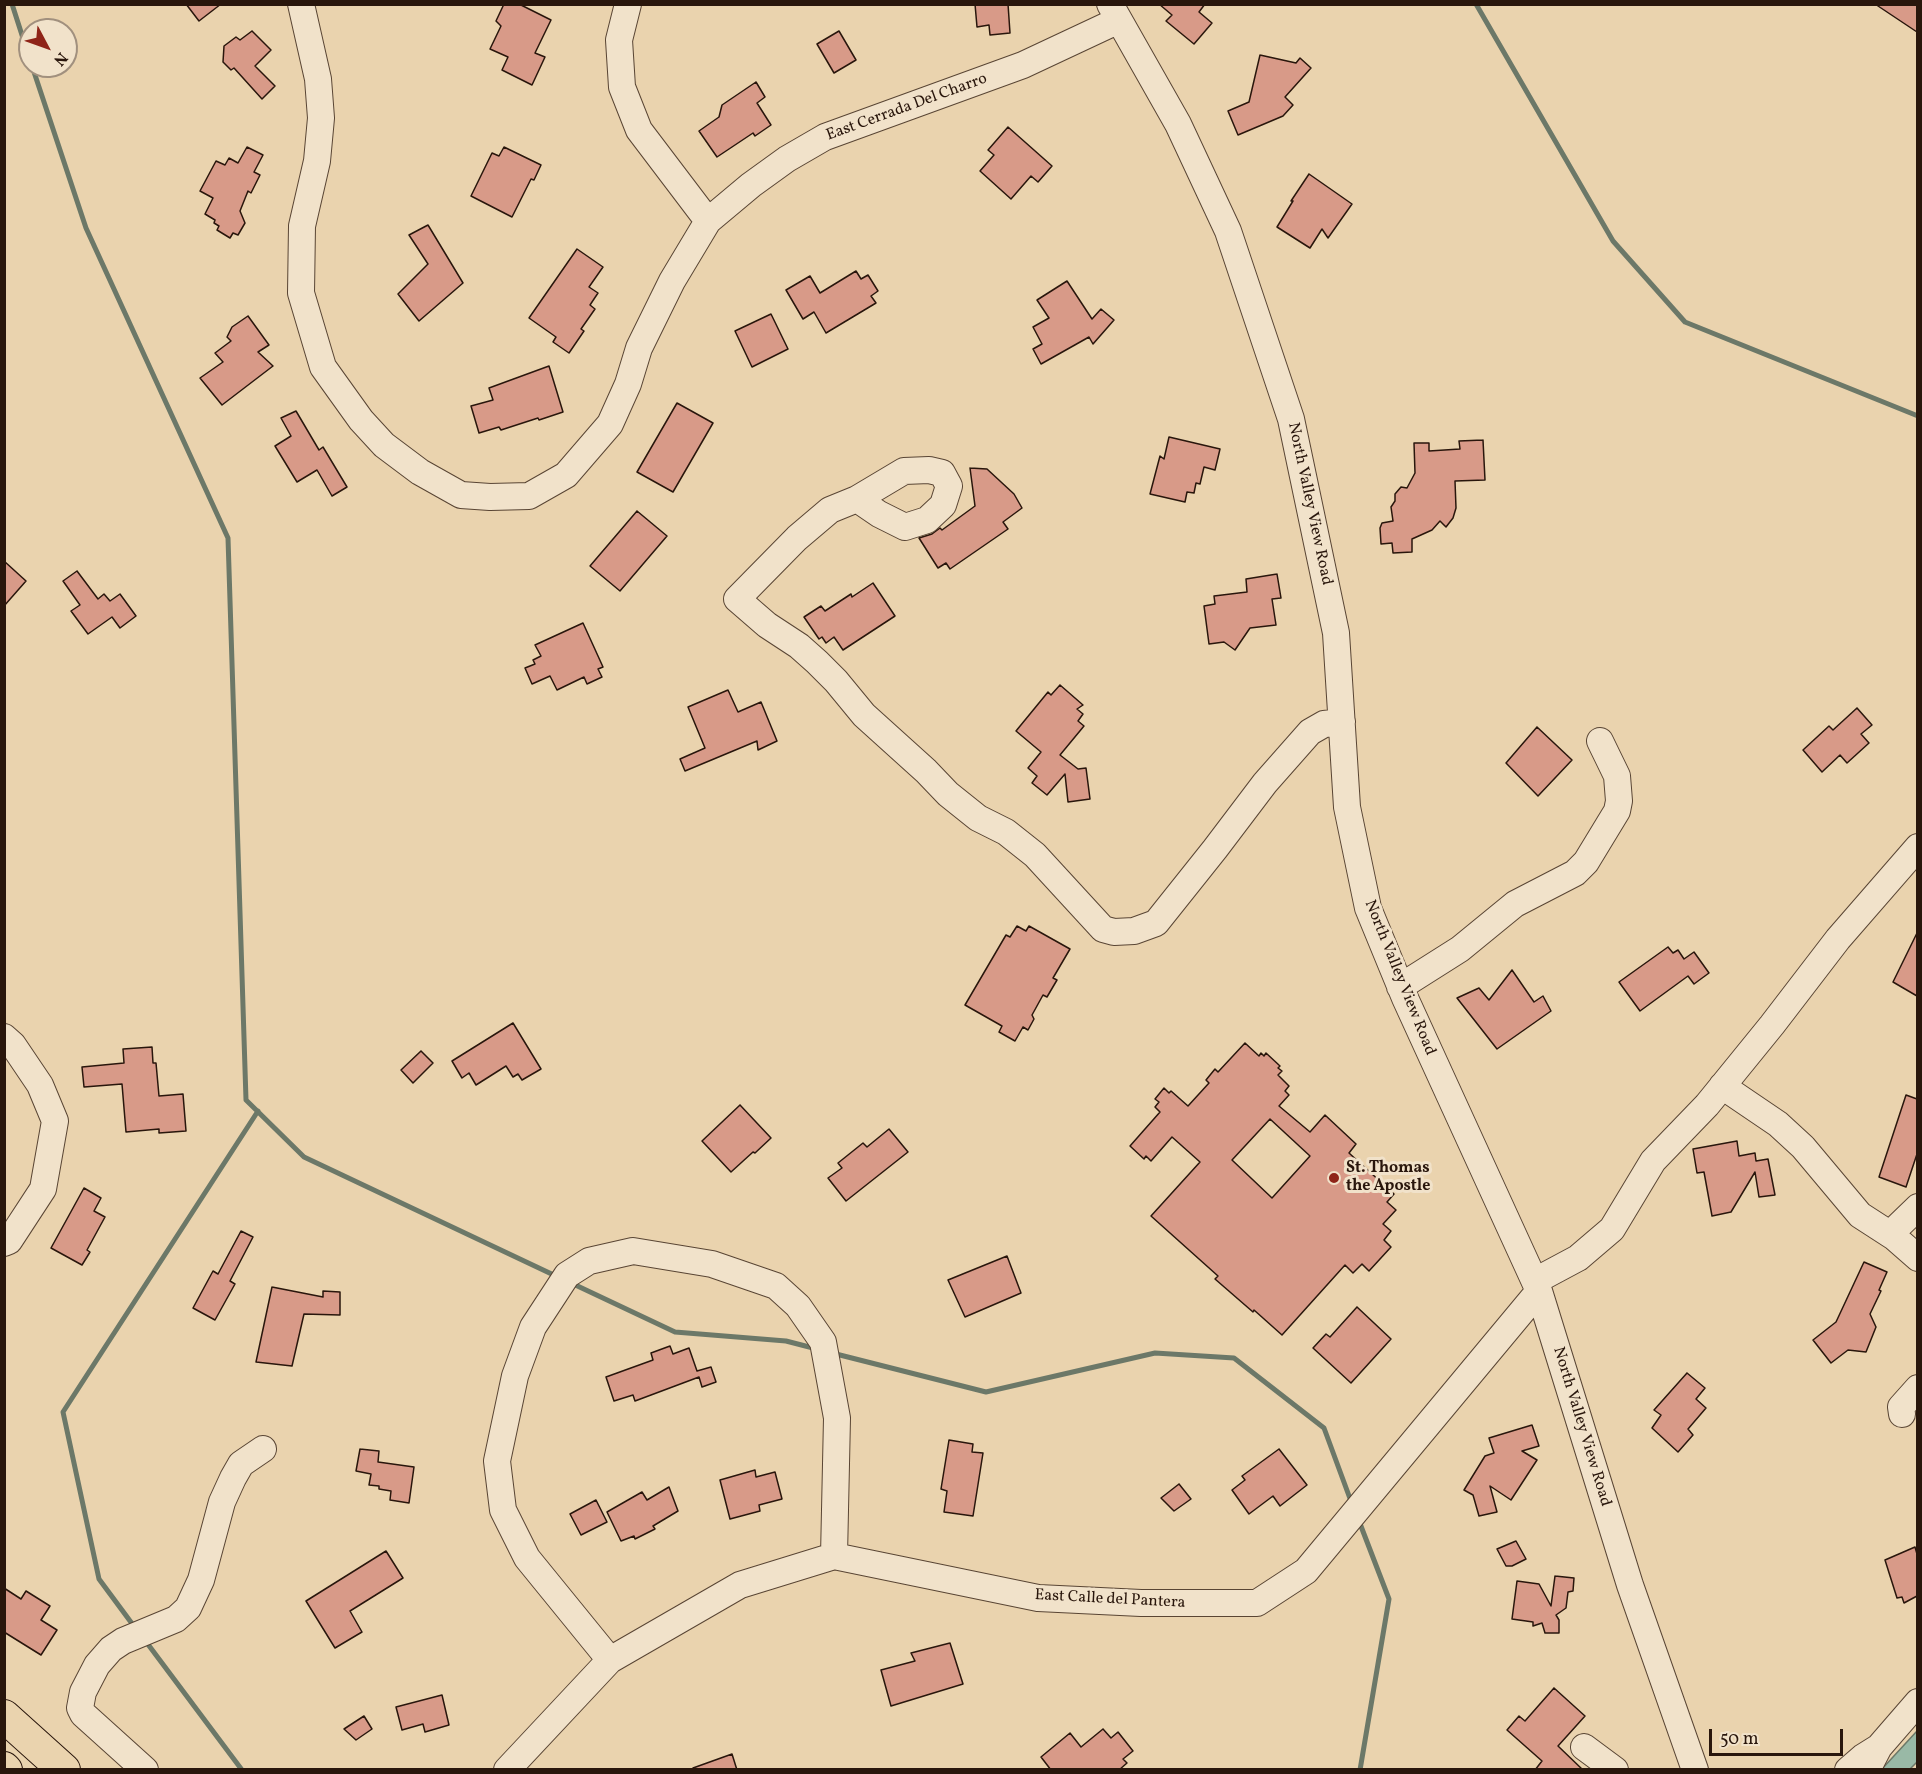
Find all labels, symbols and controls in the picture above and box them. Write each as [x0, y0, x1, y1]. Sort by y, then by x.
north arrow [18, 18, 78, 78]
text: N [48, 47, 72, 70]
street label: East Cerrada Del Charro [824, 70, 990, 146]
street label: North Valley View Road [1282, 421, 1336, 587]
street label: North Valley View Road [1359, 897, 1439, 1059]
place label: St. Thomas the Apostle [1346, 1159, 1430, 1197]
marker: St. Thomas the Apostle [1327, 1171, 1341, 1185]
street label: North Valley View Road [1548, 1345, 1614, 1509]
street label: East Calle del Pantera [1034, 1586, 1186, 1614]
scale bar [1712, 1717, 1846, 1755]
text: 50 m [1720, 1727, 1759, 1752]

